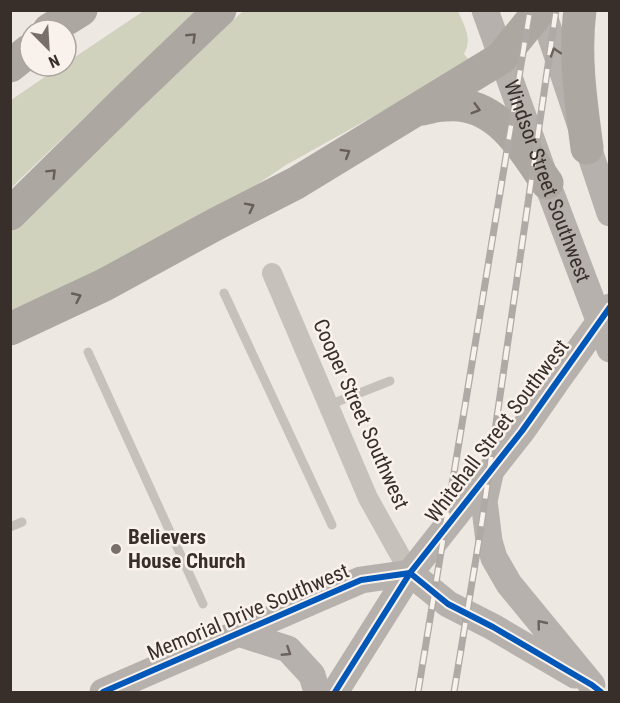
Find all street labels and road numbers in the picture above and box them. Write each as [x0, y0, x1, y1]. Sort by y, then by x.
street label: Windsor Street Southwest [499, 77, 596, 286]
street label: Cooper Street Southwest [308, 315, 414, 513]
street label: Whitehall Street Southwest [420, 335, 574, 527]
street label: Memorial Drive Southwest [143, 559, 353, 665]

